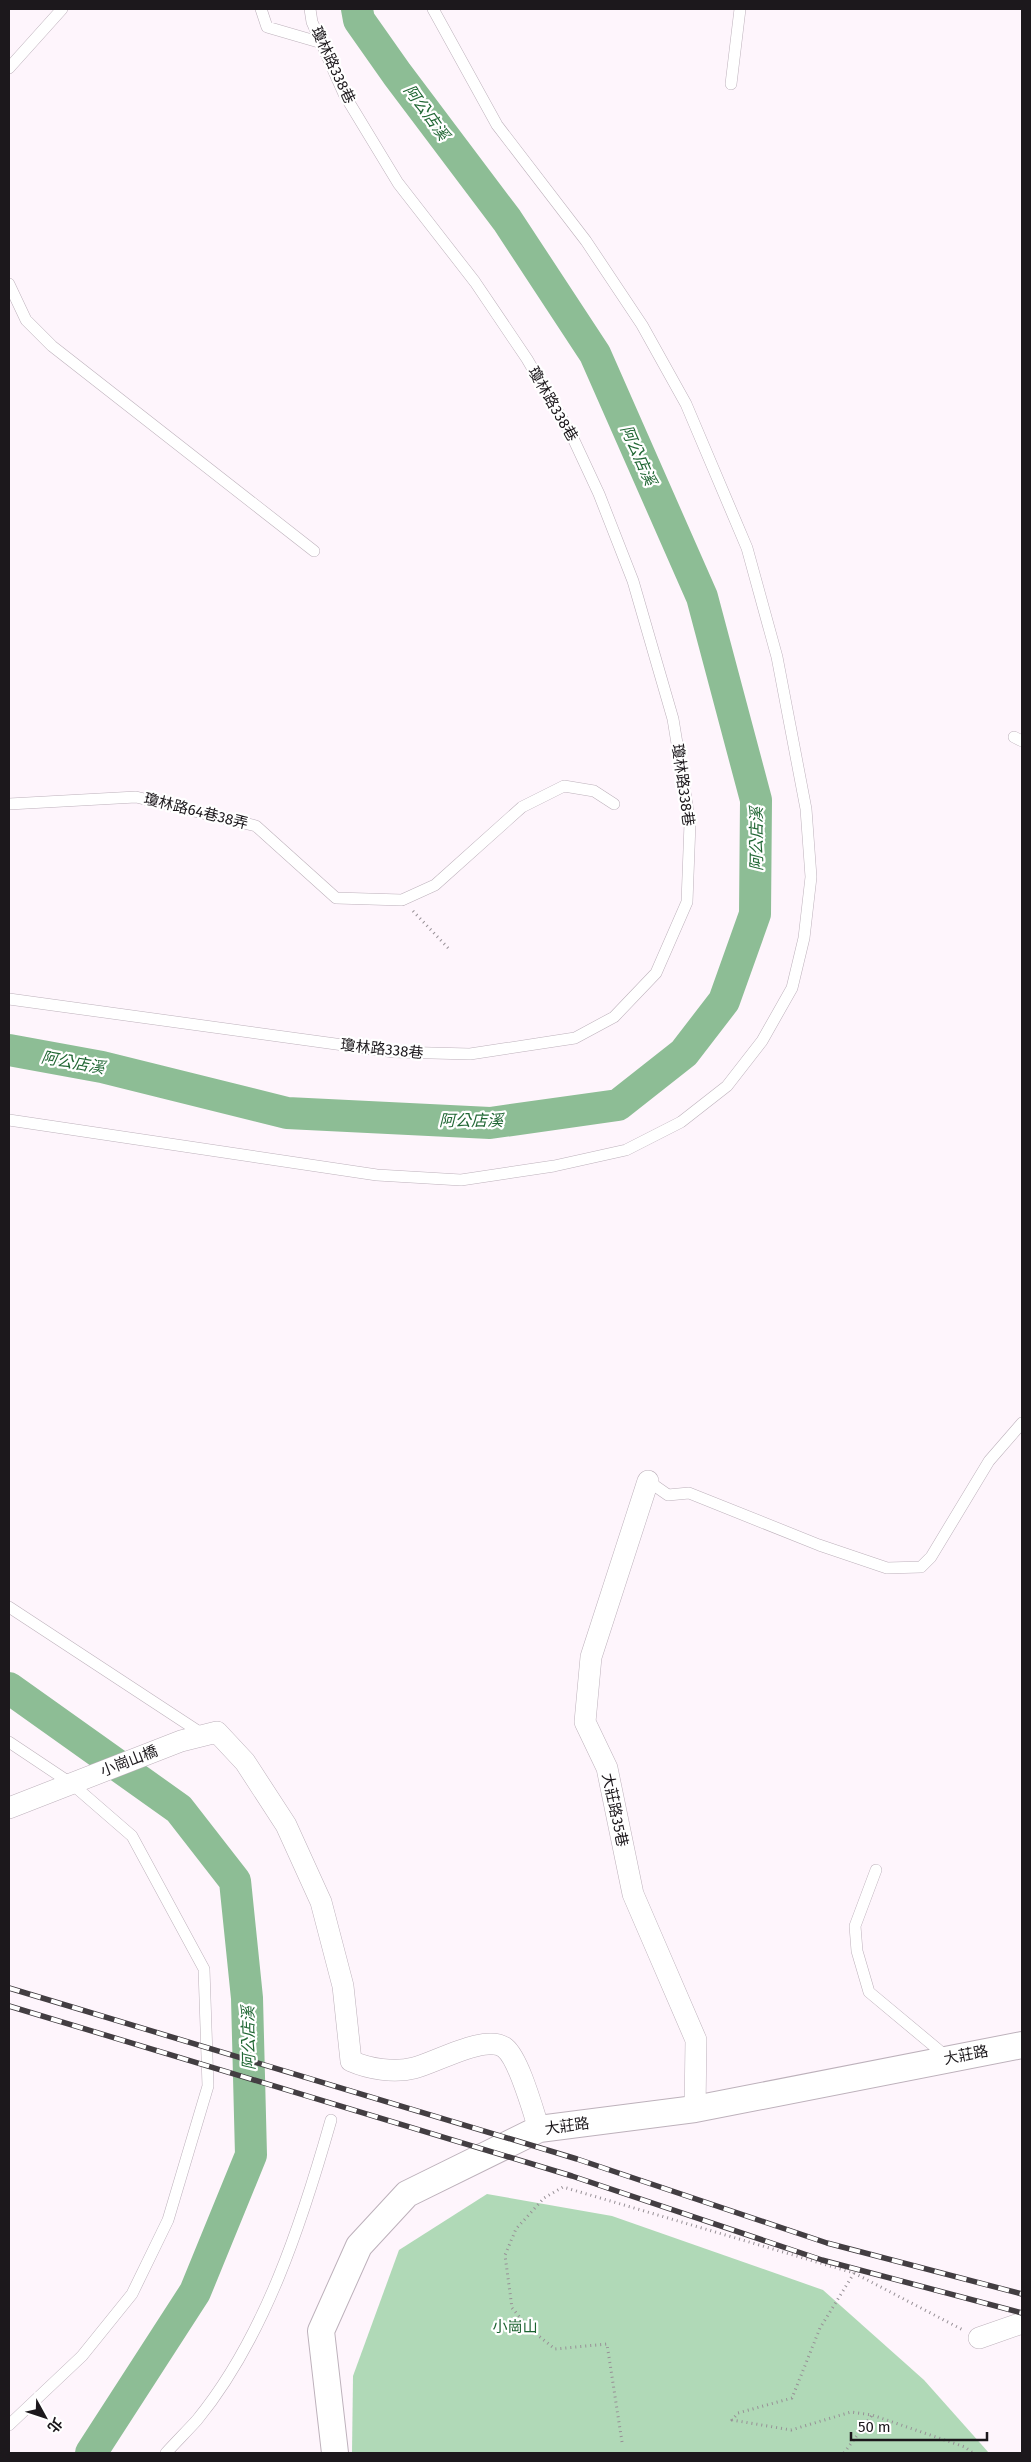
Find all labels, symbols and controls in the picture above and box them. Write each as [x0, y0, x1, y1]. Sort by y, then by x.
street label: 瓊林路338巷 [307, 23, 359, 107]
water label: 阿公店溪 [400, 81, 454, 145]
street label: 瓊林路338巷 [524, 363, 582, 445]
water label: 阿公店溪 [617, 422, 661, 490]
street label: 瓊林路338巷 [668, 743, 698, 827]
street label: 瓊林路64巷38弄 [142, 789, 250, 833]
water label: 阿公店溪 [747, 805, 766, 871]
street label: 瓊林路338巷 [340, 1036, 424, 1062]
water label: 阿公店溪 [40, 1048, 108, 1078]
water label: 阿公店溪 [439, 1111, 505, 1130]
street label: 小崗山橋 [98, 1742, 160, 1780]
street label: 大莊路35巷 [598, 1771, 632, 1849]
water label: 阿公店溪 [238, 2004, 259, 2070]
street label: 大莊路 [942, 2042, 990, 2068]
street label: 大莊路 [543, 2114, 591, 2138]
park label: 小崗山 [492, 2318, 538, 2336]
north arrow [20, 2392, 70, 2442]
scale bar [851, 2410, 987, 2442]
text: 北 [44, 2414, 66, 2436]
text: 50 m [858, 2418, 891, 2436]

